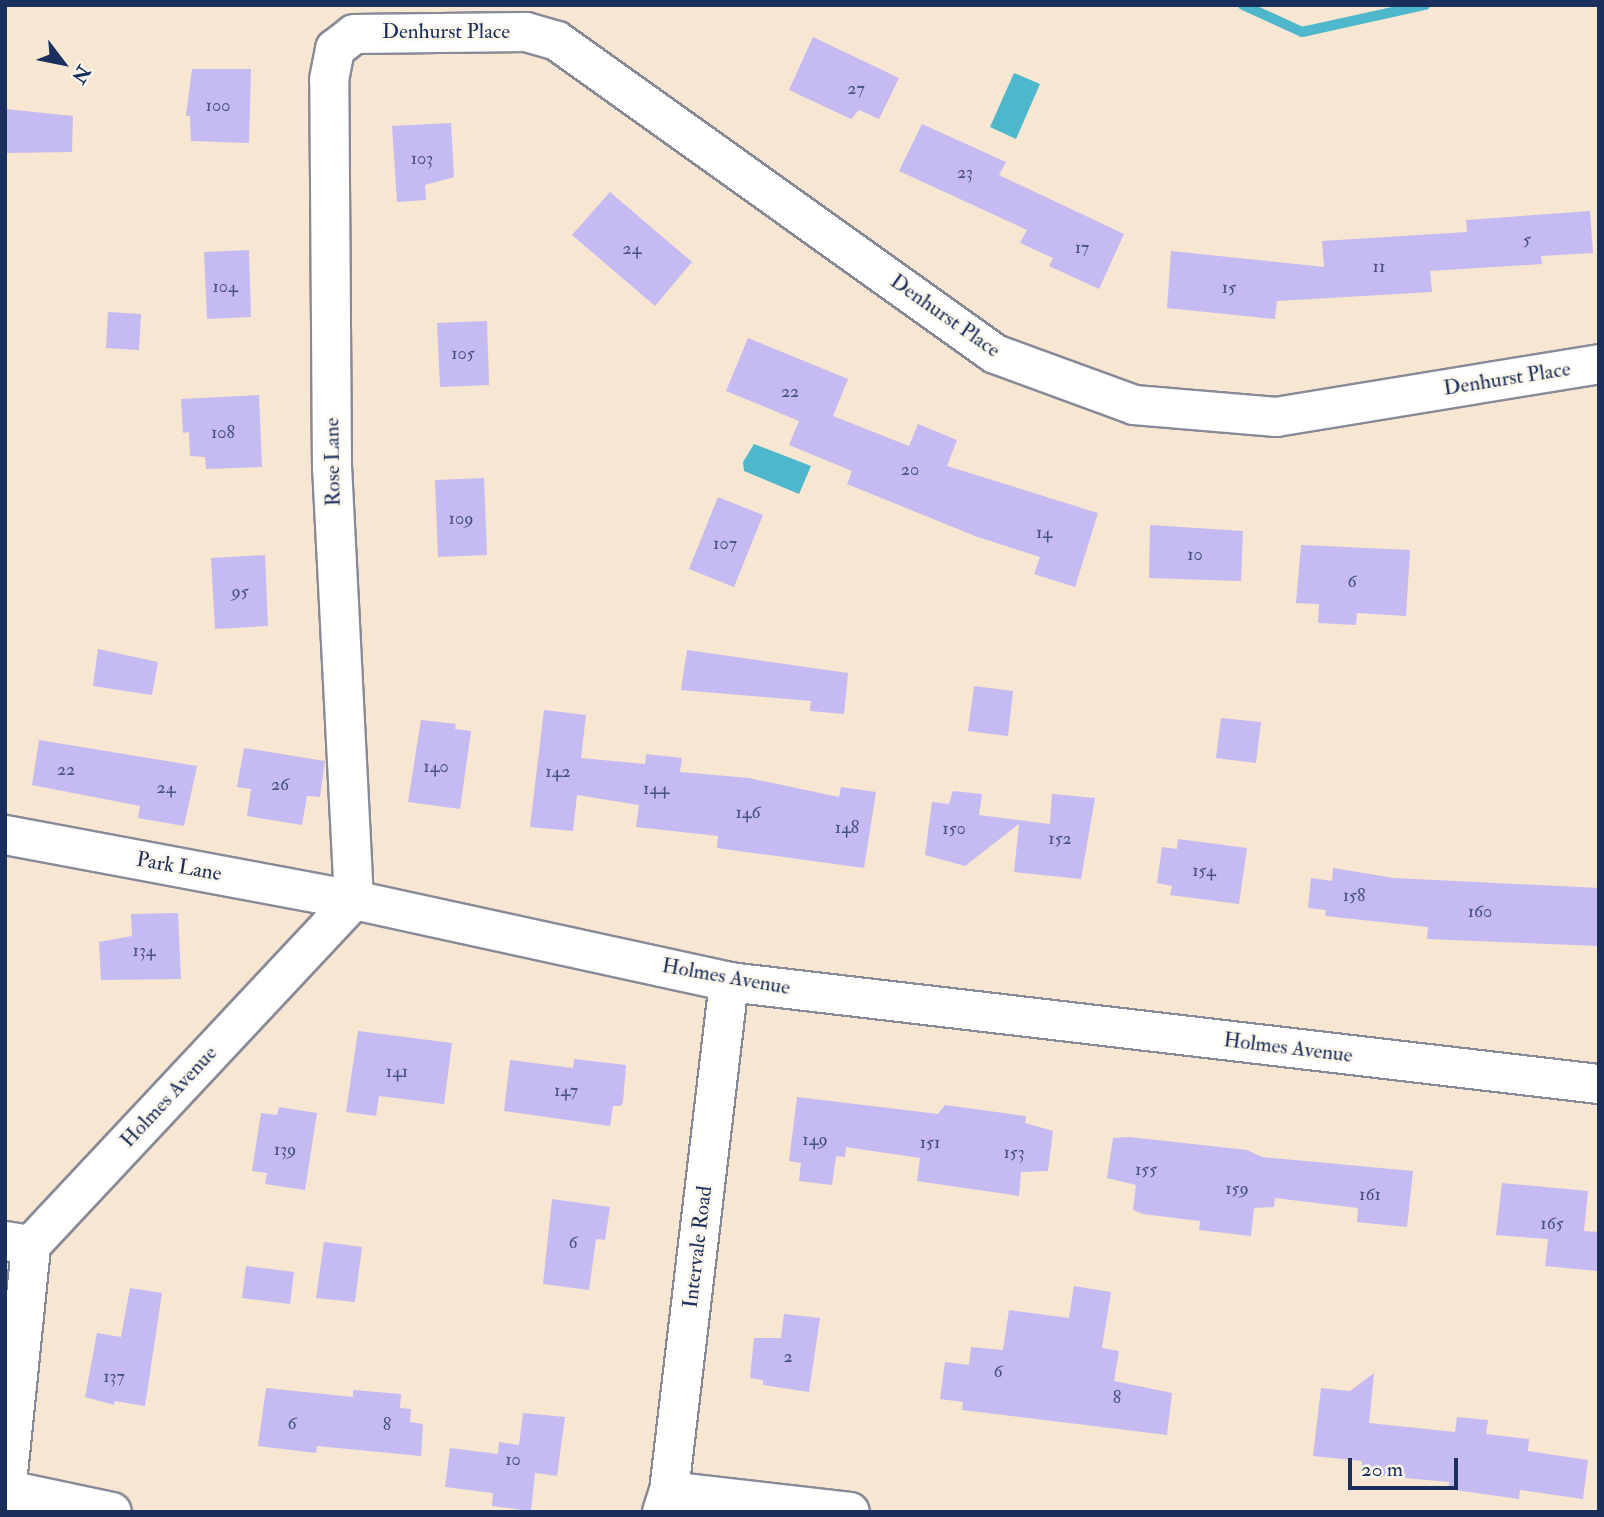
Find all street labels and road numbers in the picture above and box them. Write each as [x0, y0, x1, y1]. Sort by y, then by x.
street label: Denhurst Place [382, 19, 510, 45]
street label: Denhurst Place [885, 269, 1005, 363]
street label: Denhurst Place [1442, 357, 1572, 401]
street label: Rose Lane [320, 417, 346, 507]
street label: Park Lane [134, 847, 224, 887]
street label: Holmes Avenue [660, 953, 792, 1001]
street label: Holmes Avenue [1222, 1028, 1354, 1068]
street label: Holmes Avenue [116, 1041, 222, 1153]
street label: Intervale Road [678, 1185, 718, 1309]

